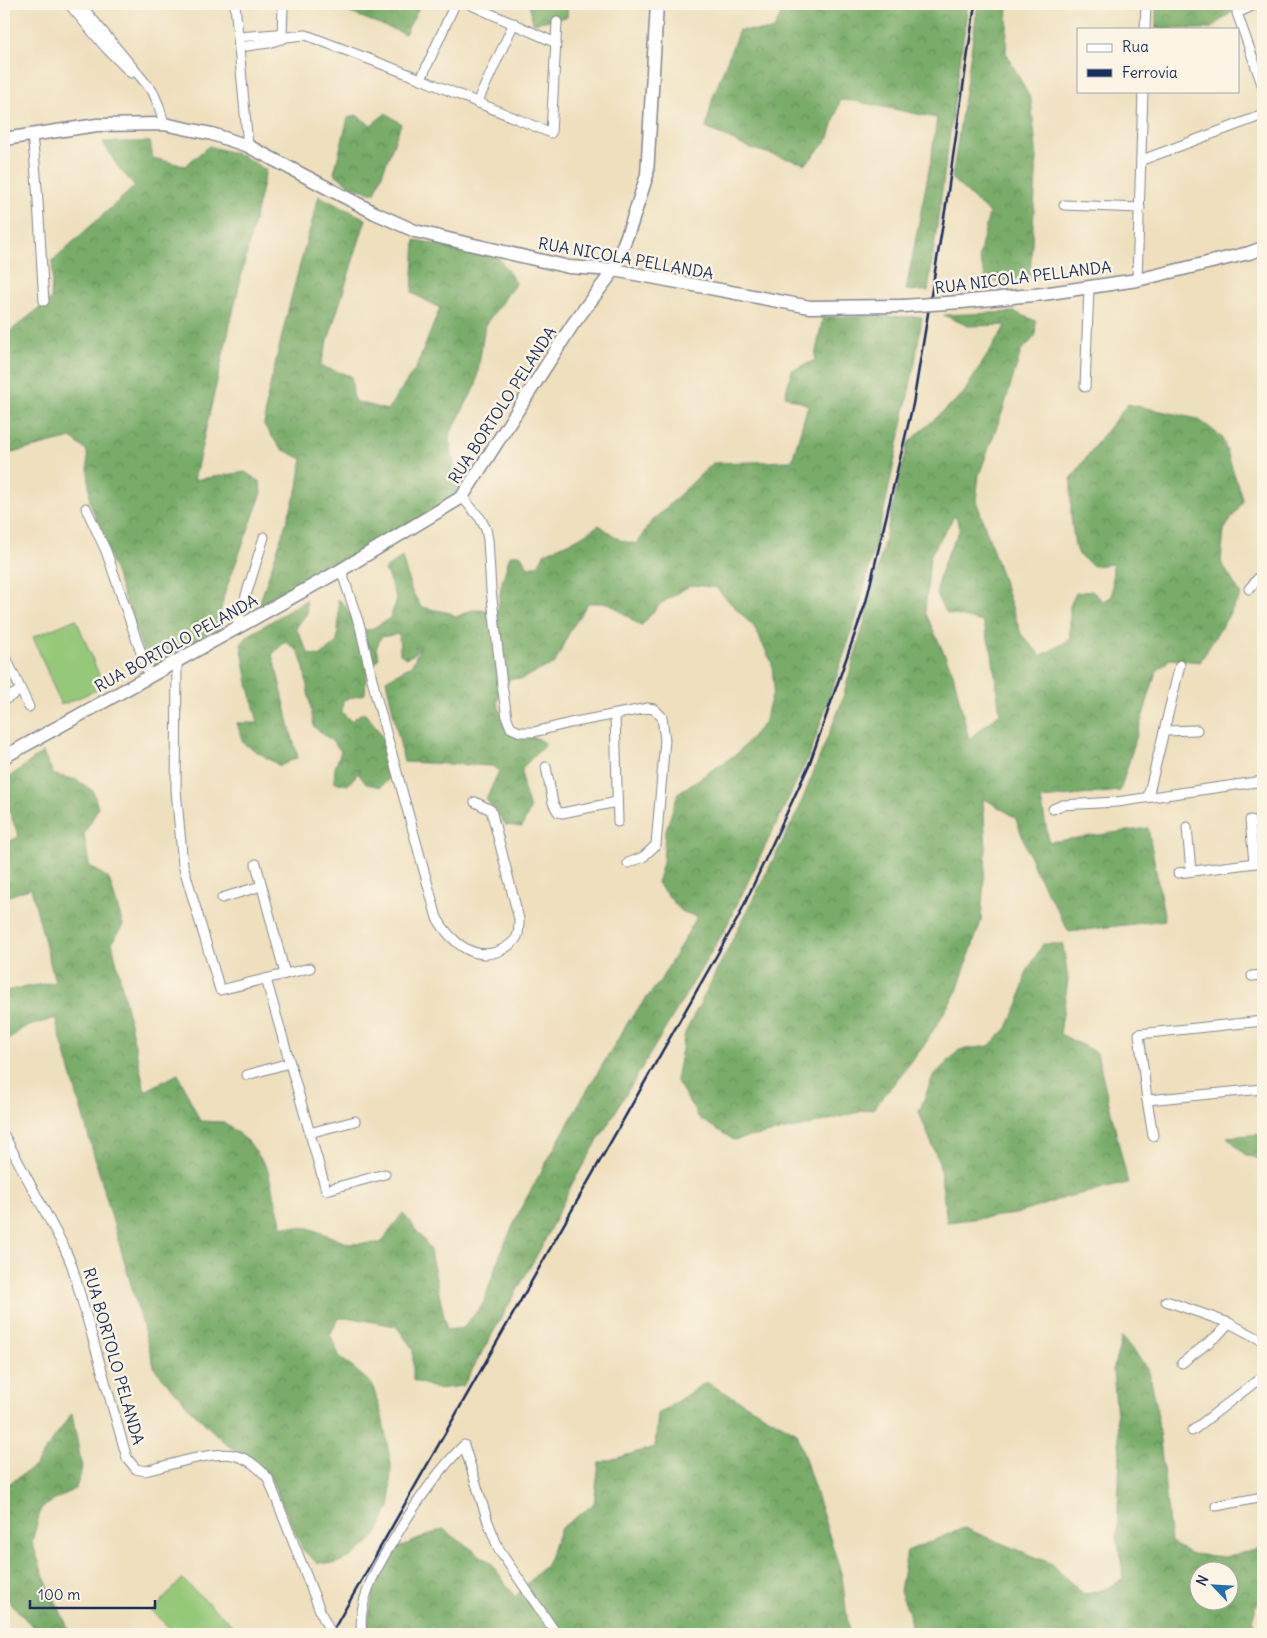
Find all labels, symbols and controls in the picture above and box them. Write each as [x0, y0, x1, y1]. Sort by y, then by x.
legend [1077, 28, 1240, 92]
text: Rua [1122, 37, 1149, 56]
text: Ferrovia [1122, 63, 1178, 82]
street label: RUA NICOLA PELLANDA [537, 233, 715, 283]
street label: RUA NICOLA PELLANDA [934, 256, 1112, 298]
street label: RUA BORTOLO PELANDA [444, 323, 560, 487]
street label: RUA BORTOLO PELANDA [91, 590, 261, 696]
street label: RUA BORTOLO PELANDA [79, 1265, 149, 1447]
north arrow [1190, 1560, 1240, 1610]
text: N [1192, 1572, 1212, 1589]
scale bar [30, 1578, 155, 1610]
text: 100 m [38, 1585, 80, 1604]

